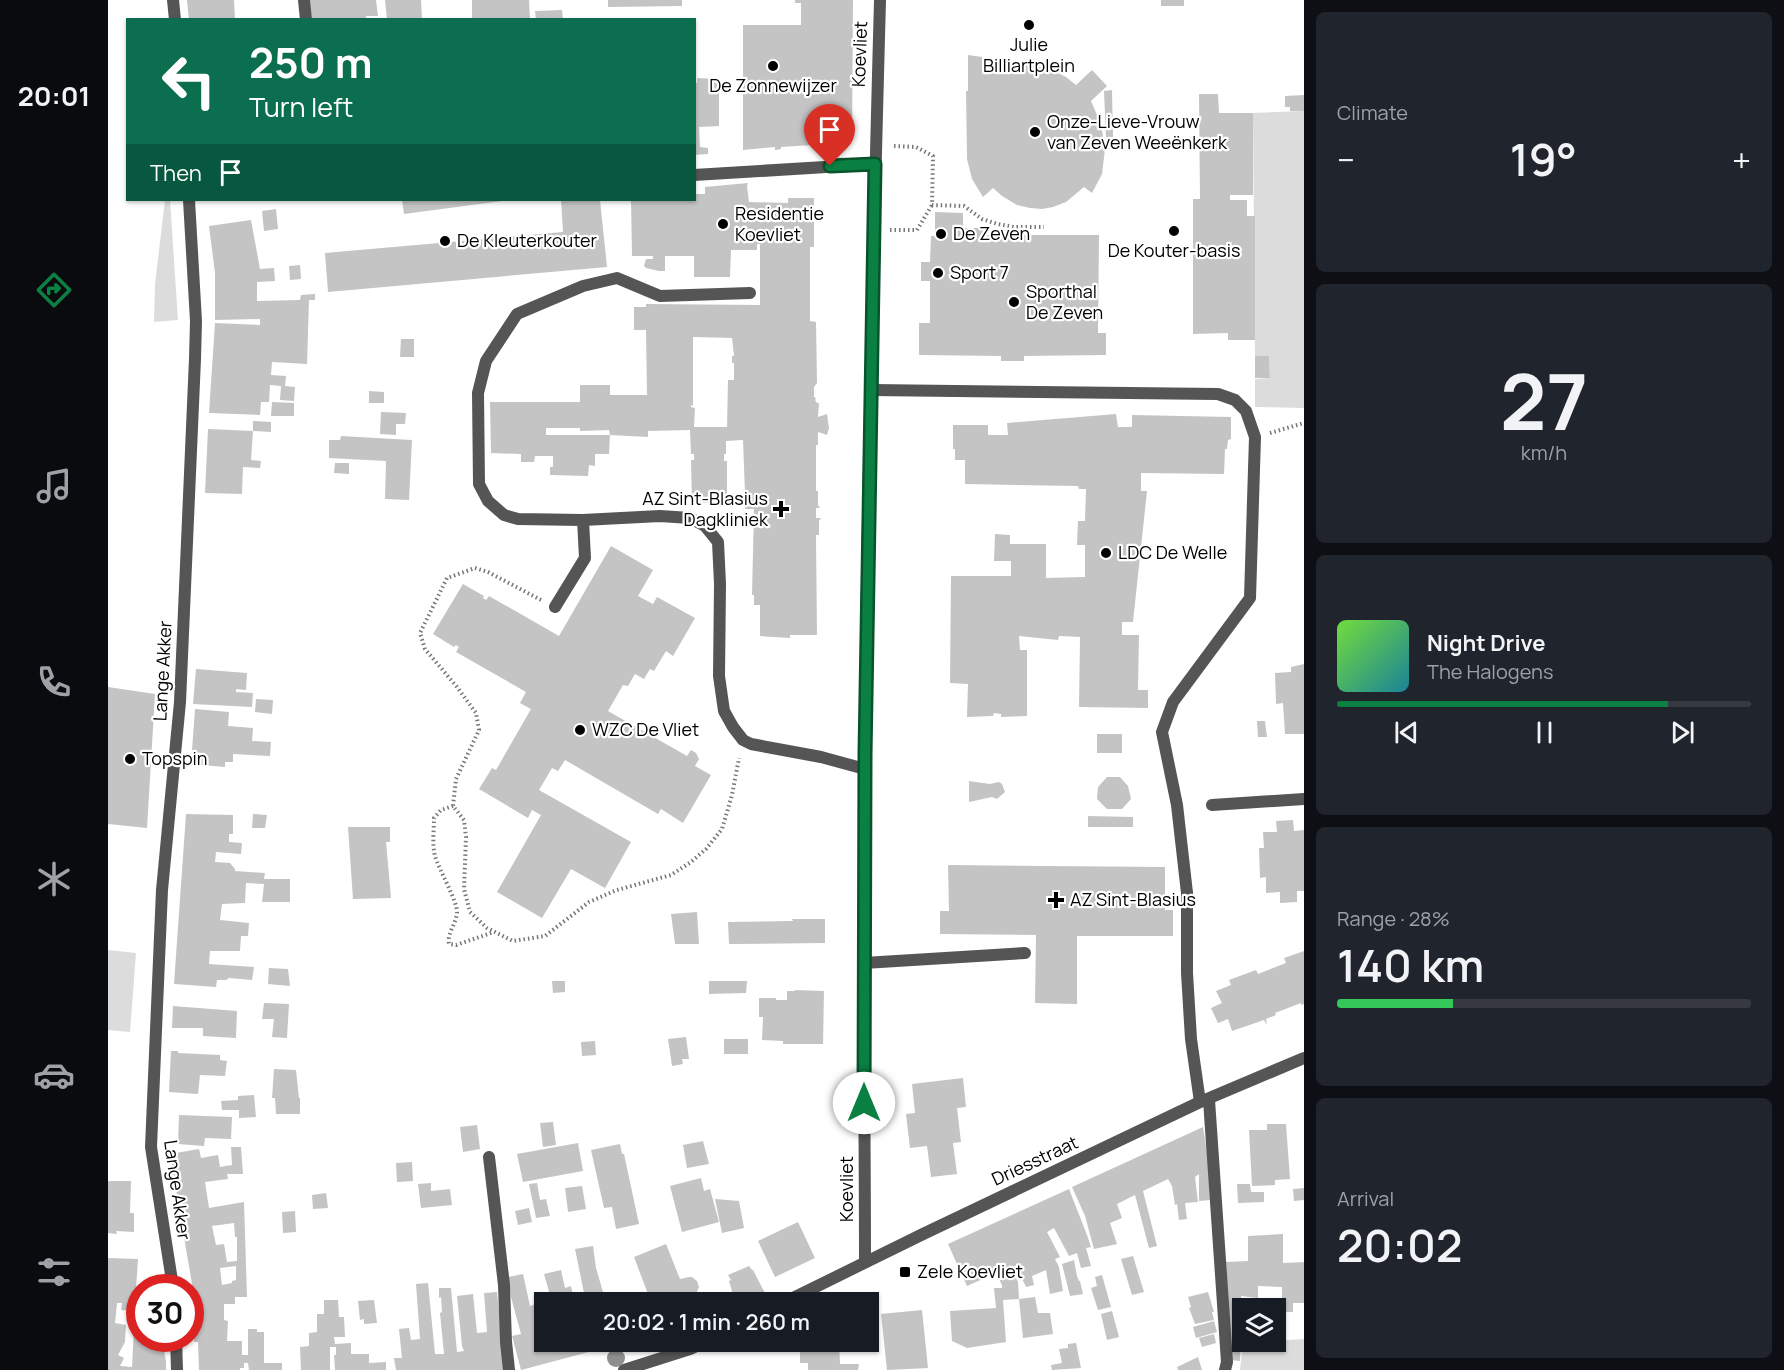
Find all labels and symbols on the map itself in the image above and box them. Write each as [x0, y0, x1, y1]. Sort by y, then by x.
marker: Julie Billiartplein [1022, 18, 1036, 32]
street label: Koevliet [846, 21, 872, 87]
place label: Julie Billiartplein [983, 32, 1075, 77]
marker: De Zonnewijzer [766, 59, 780, 73]
place label: De Zonnewijzer [709, 73, 837, 97]
pin [804, 104, 855, 166]
place label: Onze-Lieve-Vrouw van Zeven Weeënkerk [1047, 109, 1228, 154]
marker: Onze-Lieve-Vrouw van Zeven Weeënkerk [1028, 125, 1042, 139]
place label: Residentie Koevliet [735, 201, 824, 246]
marker: Residentie Koevliet [716, 217, 730, 231]
place label: De Zeven [953, 221, 1030, 245]
marker: De Kouter-basis [1167, 224, 1181, 238]
marker: De Zeven [934, 227, 948, 241]
place label: De Kleuterkouter [457, 228, 598, 252]
marker: De Kleuterkouter [438, 234, 452, 248]
place label: De Kouter-basis [1108, 238, 1240, 262]
place label: Sport 7 [950, 260, 1009, 284]
marker: Sport 7 [931, 266, 945, 280]
place label: Sporthal De Zeven [1026, 279, 1103, 324]
marker: Sporthal De Zeven [1007, 295, 1021, 309]
place label: AZ Sint-Blasius Dagkliniek [642, 486, 769, 531]
marker: AZ Sint-Blasius Dagkliniek [772, 500, 790, 518]
place label: LDC De Welle [1118, 540, 1227, 564]
marker: LDC De Welle [1099, 546, 1113, 560]
street label: Lange Akker [147, 620, 177, 722]
place label: WZC De Vliet [592, 717, 699, 741]
marker: WZC De Vliet [573, 723, 587, 737]
place label: Topspin [142, 746, 208, 770]
marker: Topspin [123, 752, 137, 766]
place label: AZ Sint-Blasius [1070, 887, 1196, 911]
marker: AZ Sint-Blasius [1047, 891, 1065, 909]
position arrow [832, 1071, 896, 1135]
street label: Driesstraat [987, 1130, 1082, 1191]
street label: Lange Akker [159, 1138, 197, 1242]
street label: Koevliet [834, 1156, 858, 1222]
place label: Zele Koevliet [917, 1259, 1023, 1283]
marker: Zele Koevliet [898, 1265, 912, 1279]
speed limit sign: 30 [126, 1274, 204, 1352]

